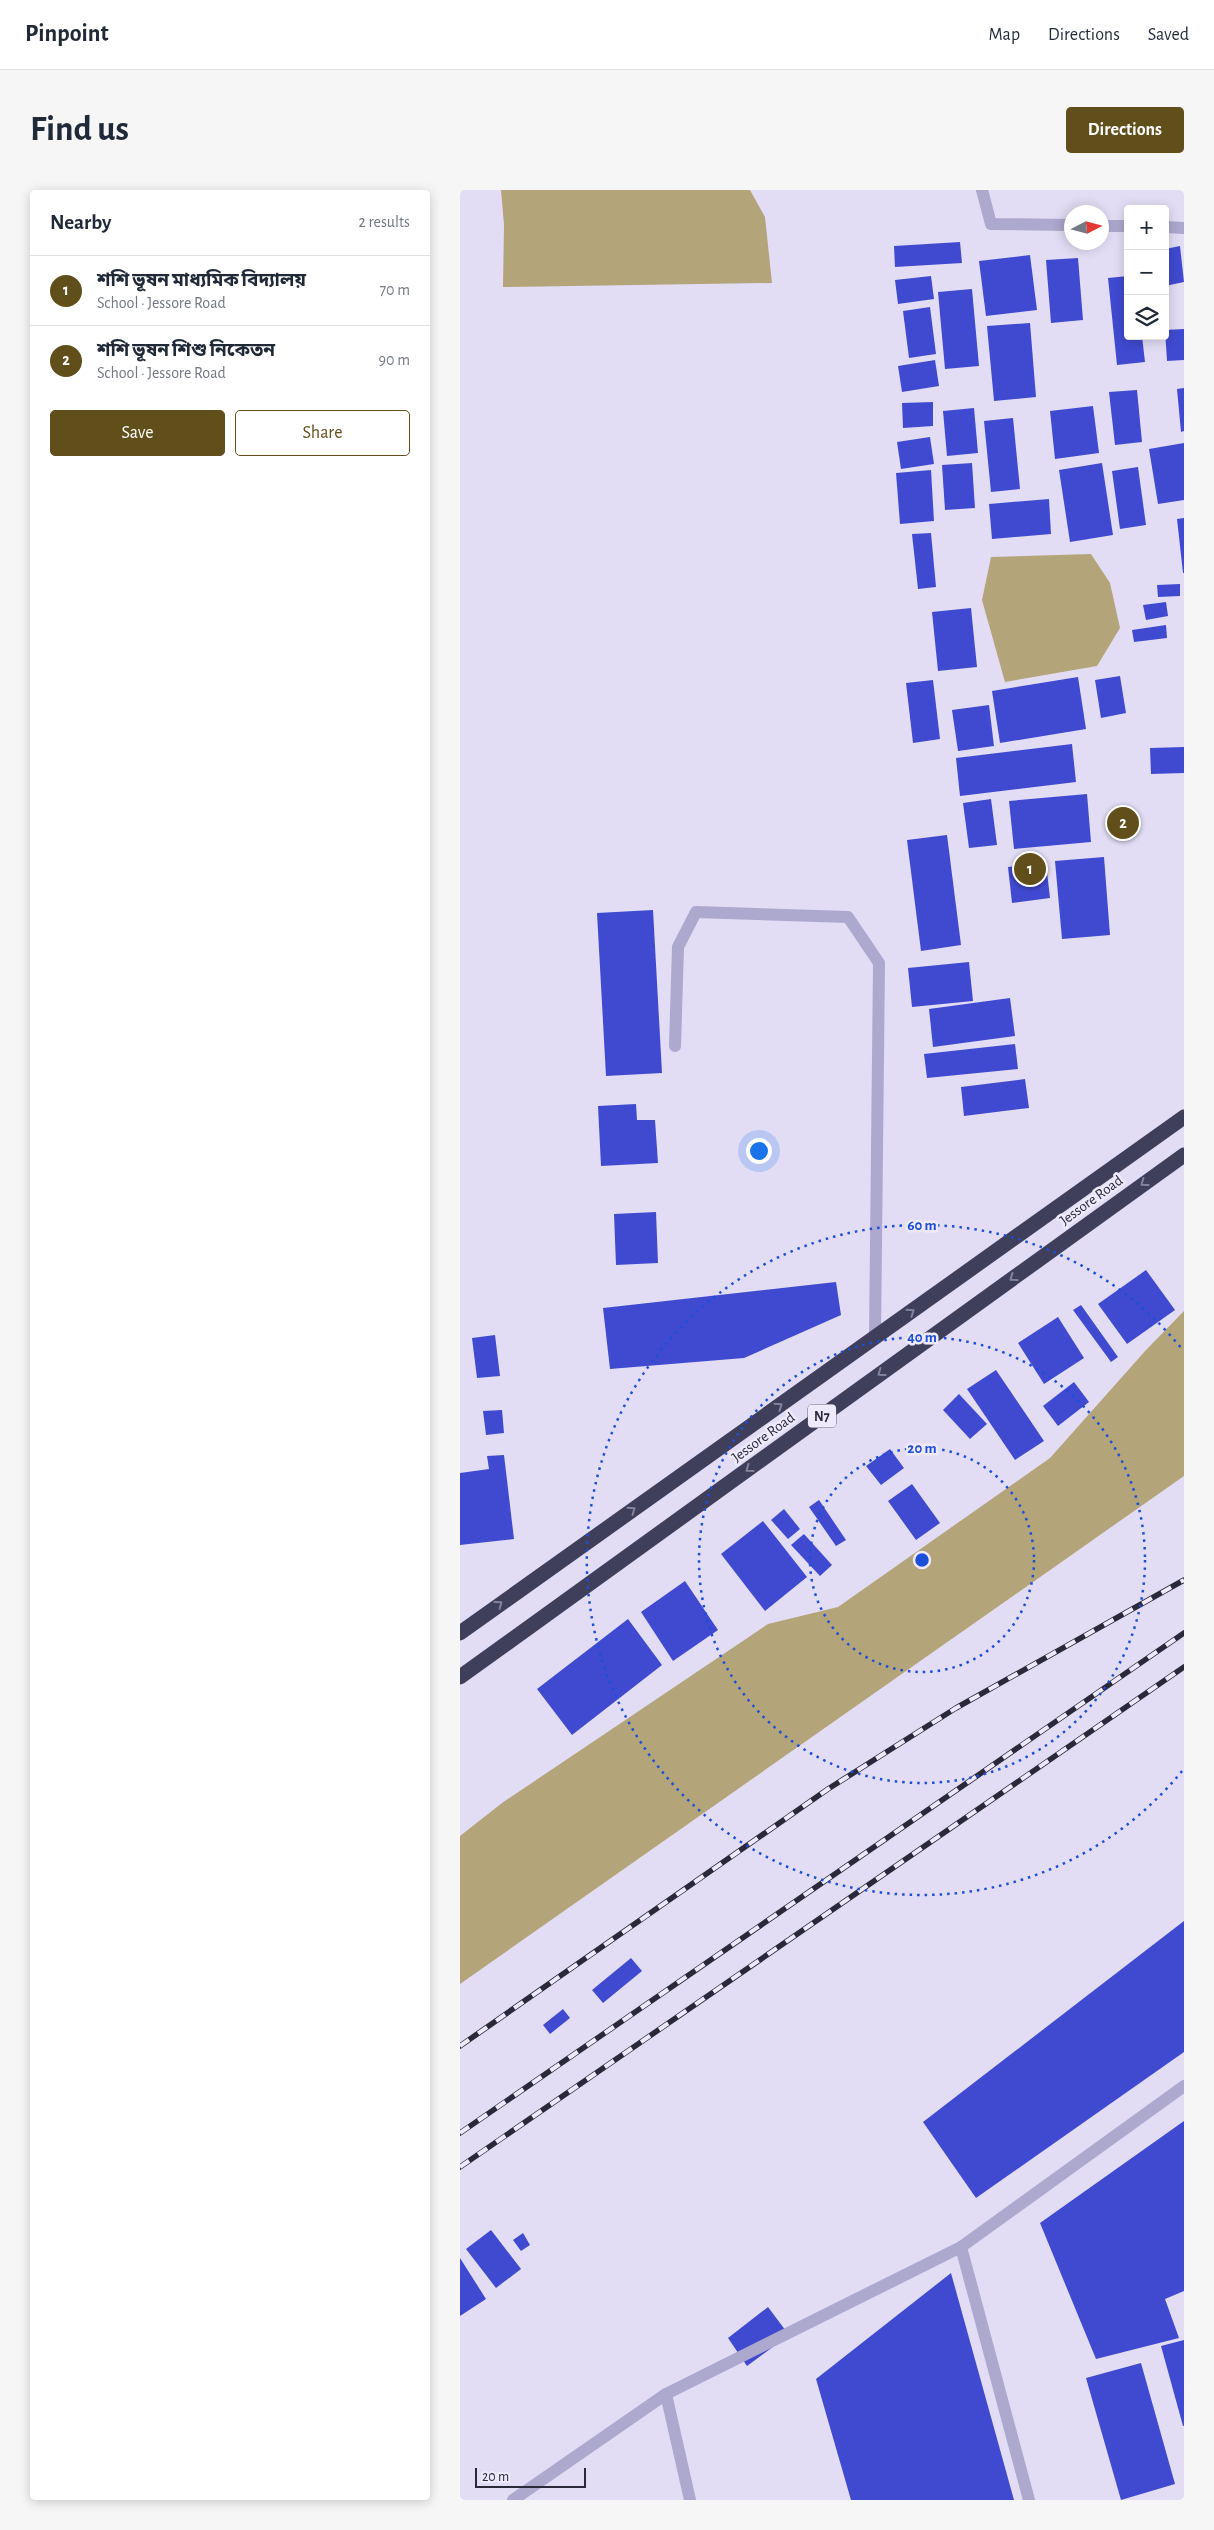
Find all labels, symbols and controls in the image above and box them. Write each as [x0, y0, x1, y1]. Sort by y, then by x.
text: Pinpoint [25, 22, 109, 46]
text: Map [989, 26, 1020, 44]
text: Directions [1048, 26, 1120, 44]
text: Saved [1148, 26, 1189, 44]
button: Directions [1066, 107, 1184, 153]
text: Find us [30, 112, 129, 147]
north arrow [1064, 205, 1109, 250]
map controls [1124, 205, 1169, 340]
button: + [1124, 205, 1169, 250]
text: Nearby [50, 212, 111, 233]
text: 2 results [358, 214, 410, 230]
button: − [1124, 250, 1169, 295]
text: শশি ভূষন মাধ্যমিক বিদ্যালয় [97, 271, 306, 290]
text: 1 [63, 282, 69, 298]
text: 70 m [379, 282, 410, 298]
text: School · Jessore Road [97, 295, 226, 311]
button: layers [1124, 295, 1169, 340]
text: শশি ভূষন শিশু নিকেতন [97, 341, 275, 360]
text: 2 [62, 352, 70, 368]
text: 90 m [379, 352, 410, 368]
text: School · Jessore Road [97, 365, 226, 381]
button: Save [50, 410, 225, 456]
button: Share [235, 410, 410, 456]
pin: 2 [1107, 804, 1139, 842]
pin: 1 [1014, 850, 1046, 888]
your location [746, 1138, 772, 1164]
street label: Jessore Road [1057, 1173, 1126, 1228]
one-way arrow [1141, 1177, 1150, 1186]
text: 60 m [907, 1218, 937, 1233]
one-way arrow [1009, 1272, 1019, 1281]
one-way arrow [906, 1309, 915, 1318]
text: 40 m [907, 1330, 937, 1345]
one-way arrow [878, 1368, 887, 1376]
one-way arrow [773, 1403, 783, 1412]
road number: N7 [808, 1404, 836, 1428]
street label: Jessore Road [729, 1410, 798, 1465]
text: 20 m [907, 1441, 937, 1456]
one-way arrow [746, 1463, 755, 1471]
one-way arrow [626, 1507, 636, 1516]
centre of rings [913, 1551, 931, 1569]
one-way arrow [493, 1601, 503, 1610]
scale bar [475, 2465, 586, 2488]
text: 20 m [482, 2470, 509, 2484]

